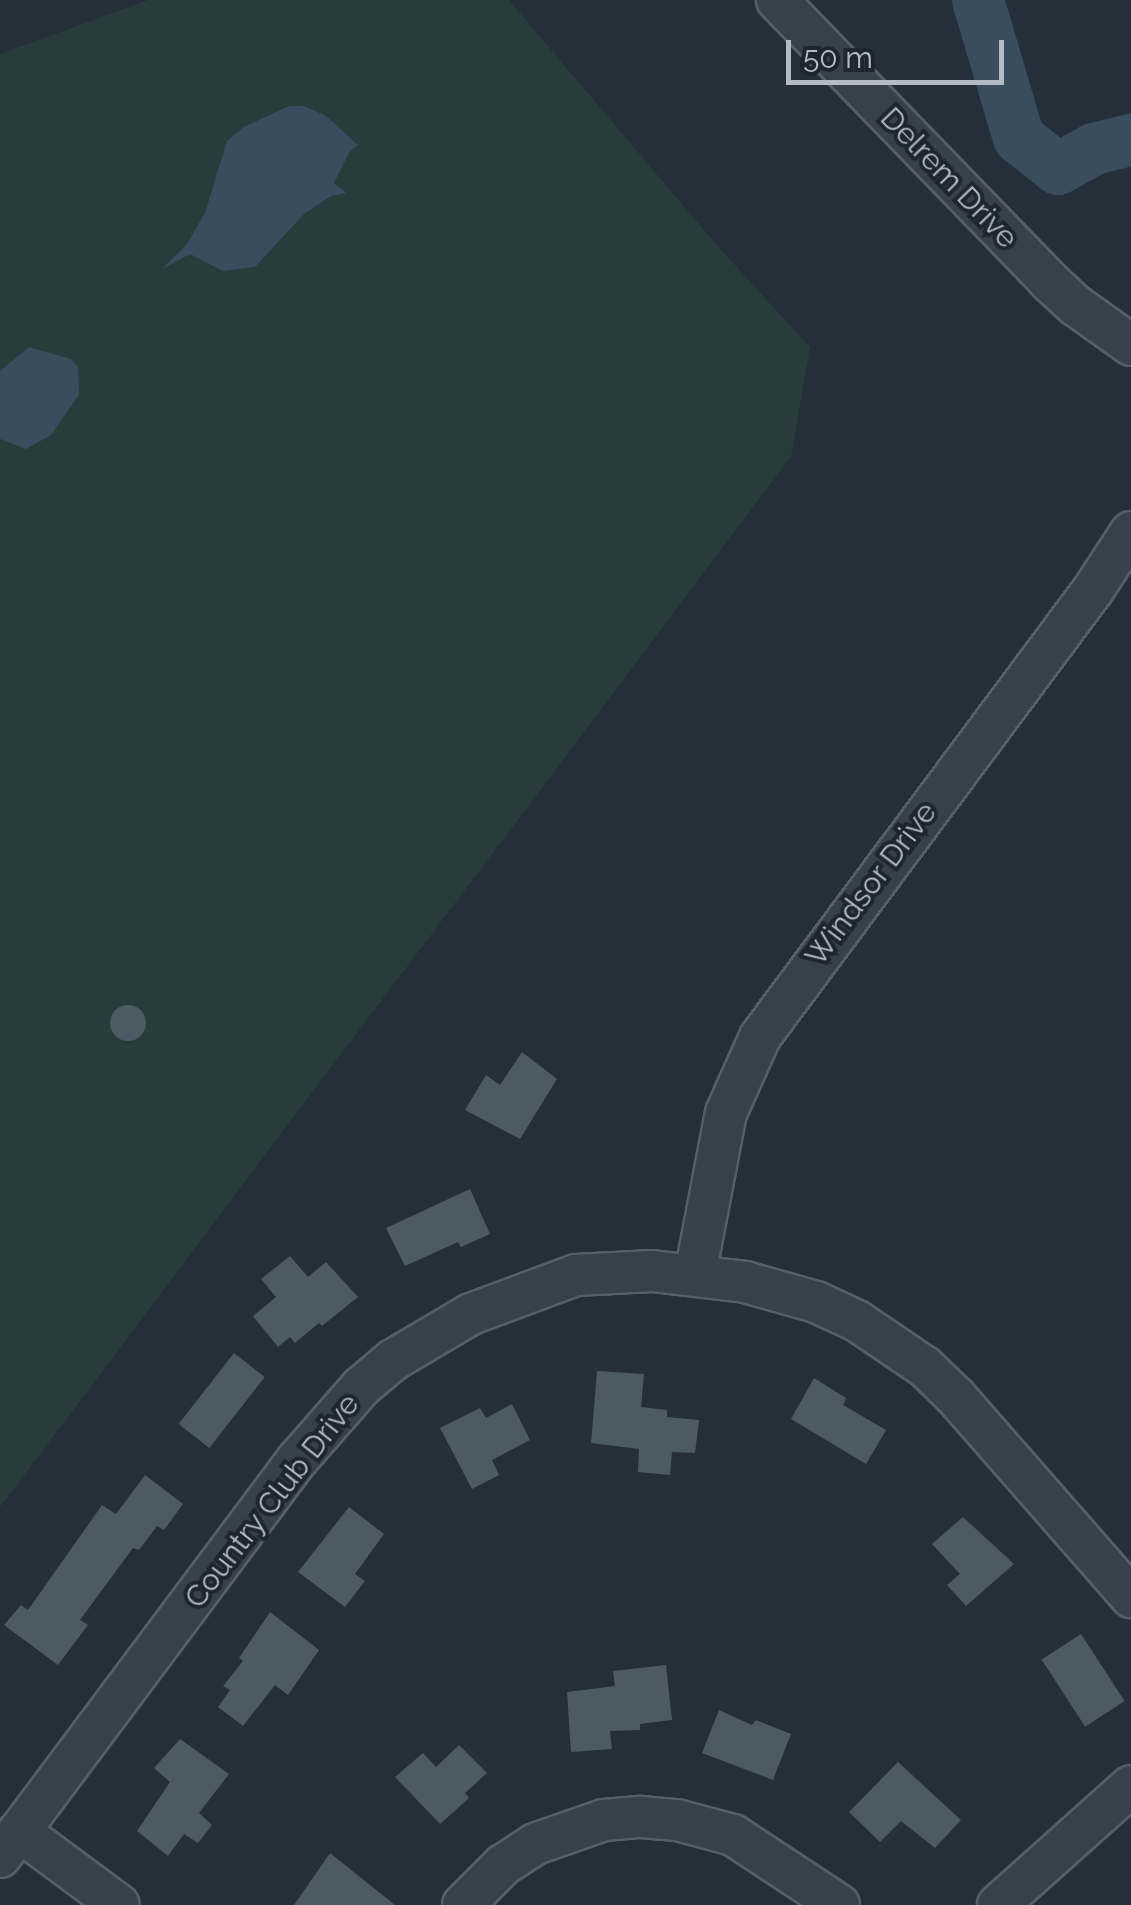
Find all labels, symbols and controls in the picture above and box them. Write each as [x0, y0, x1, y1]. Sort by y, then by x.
scale bar [791, 20, 1008, 82]
text: 50 m [803, 40, 873, 75]
street label: Delrem Drive [873, 100, 1025, 256]
street label: Windsor Drive [798, 795, 944, 973]
street label: Country Club Drive [177, 1387, 367, 1615]

